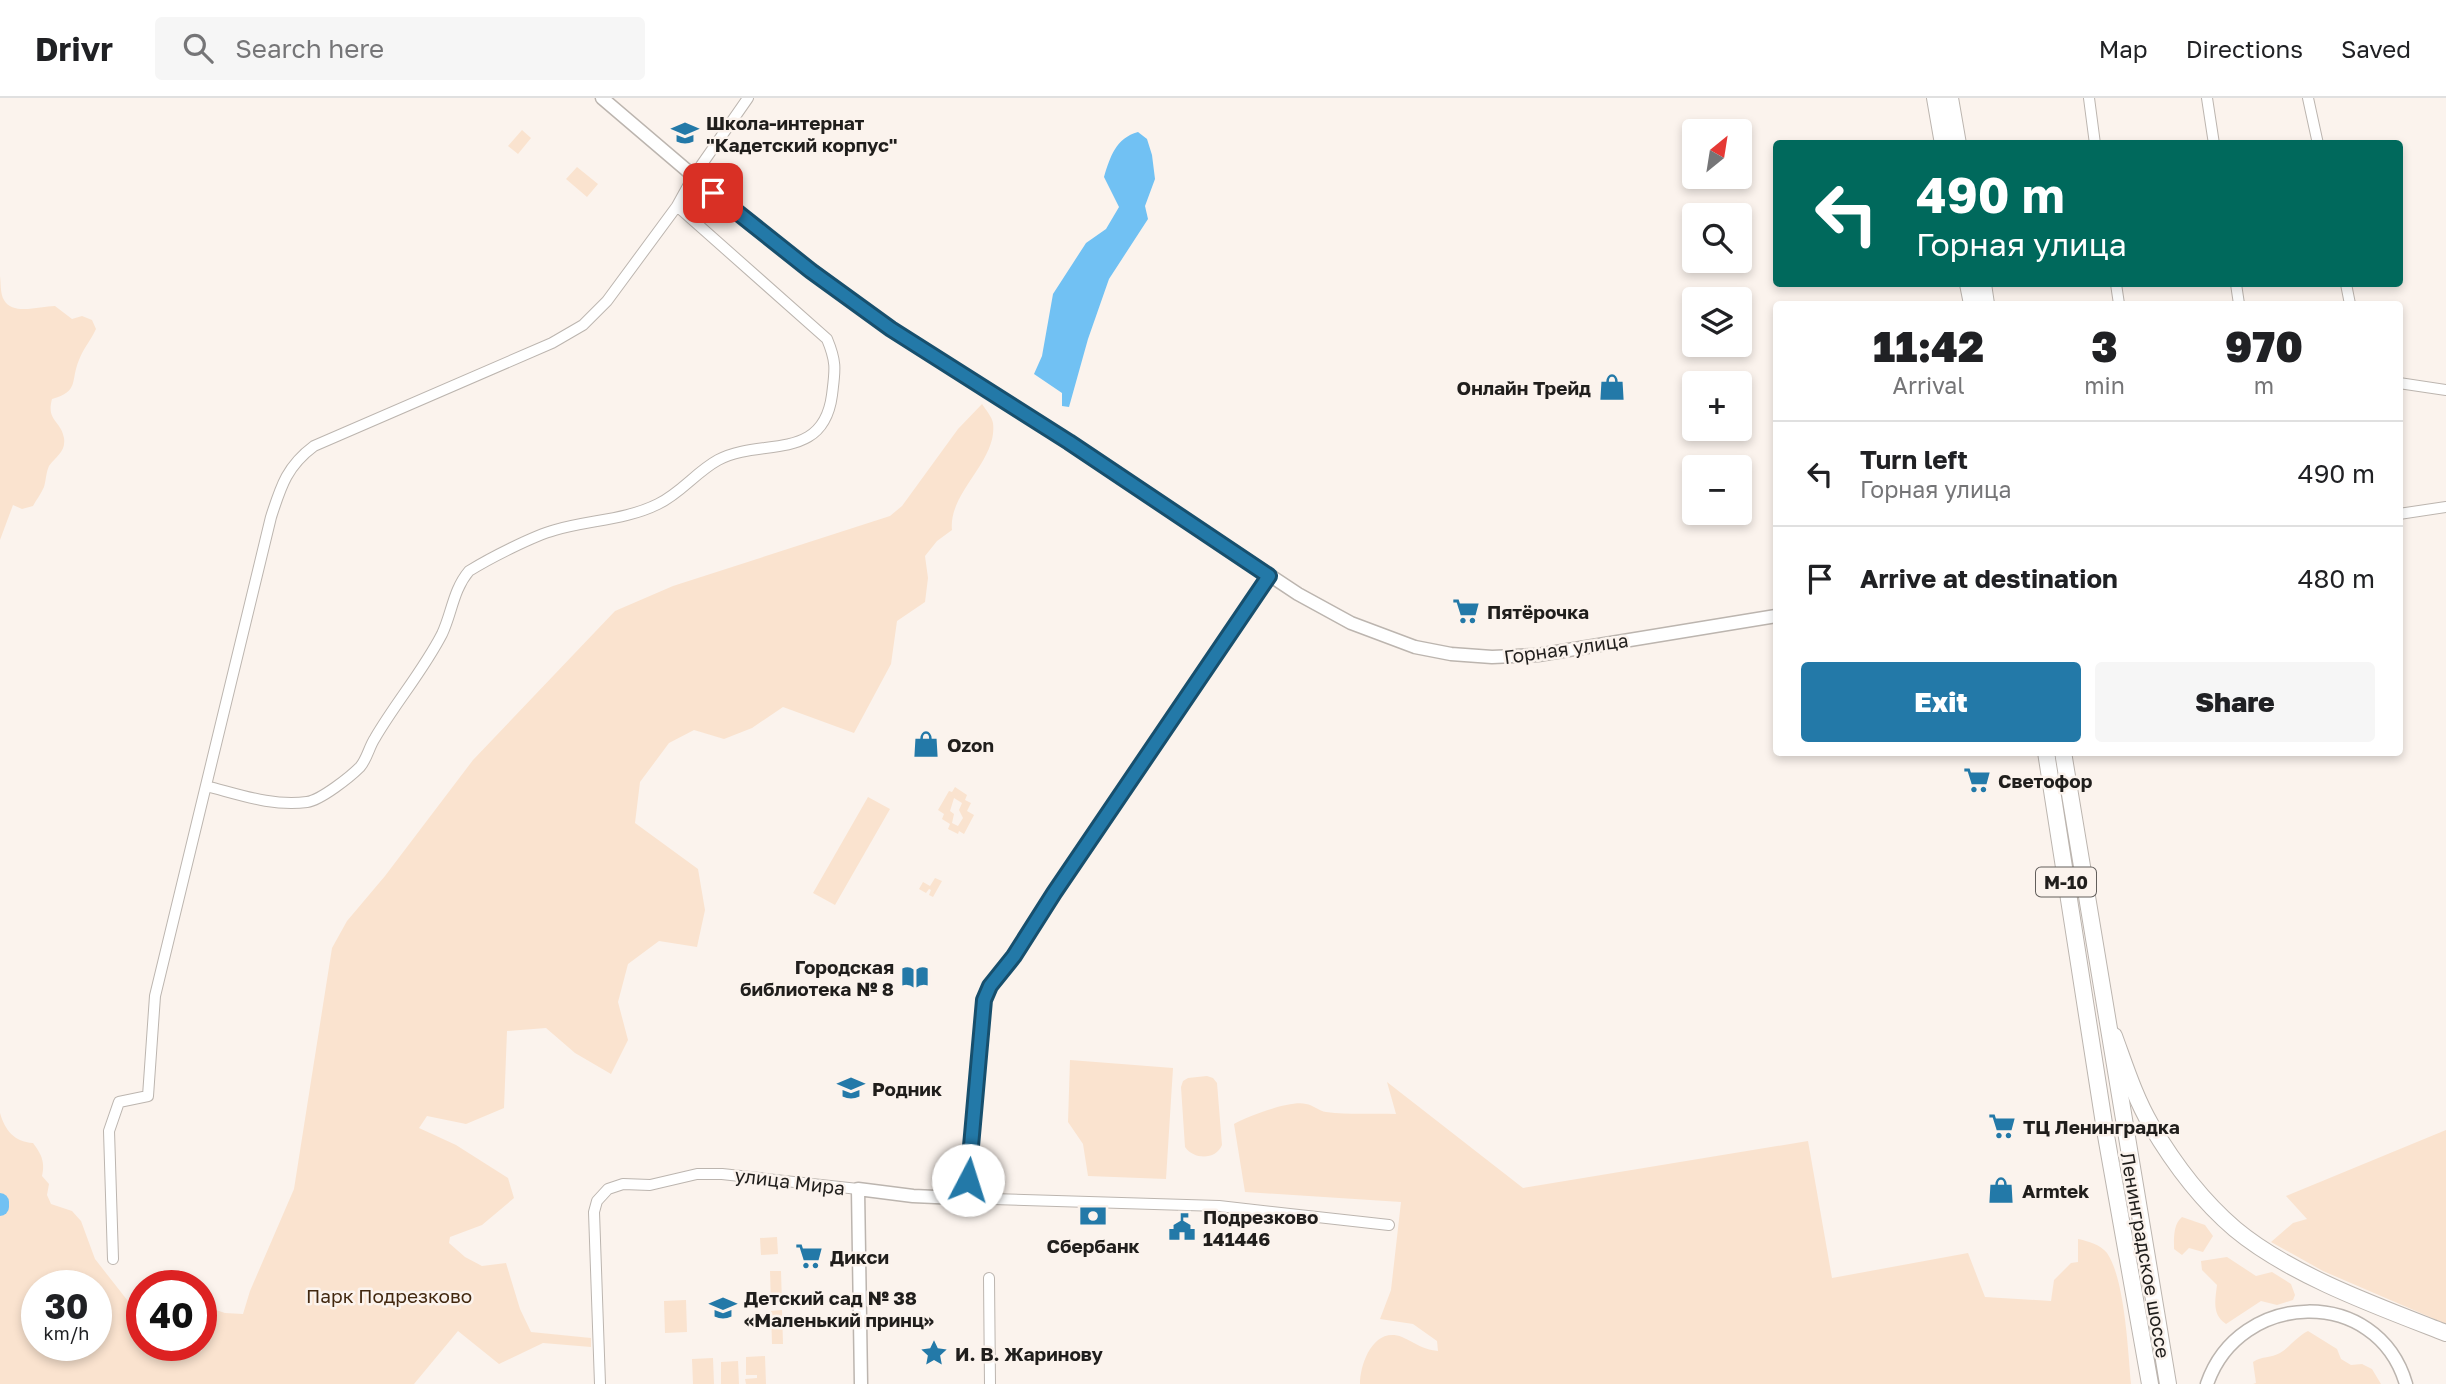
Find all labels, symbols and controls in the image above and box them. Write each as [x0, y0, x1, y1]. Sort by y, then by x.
search box [155, 17, 645, 80]
text: Drivr [35, 29, 113, 68]
icon: search [179, 29, 217, 67]
text: Search here [235, 33, 384, 64]
text: Map [2099, 34, 2148, 63]
text: Directions [2186, 34, 2303, 63]
text: Saved [2341, 34, 2411, 63]
place label: Школа-интернат "Кадетский корпус" [706, 111, 898, 156]
school or university icon: Школа-интернат "Кадетский корпус" [670, 118, 700, 148]
north arrow [1682, 119, 1752, 189]
map controls [1682, 119, 1752, 525]
pin [683, 163, 743, 223]
text: 490 m [1916, 165, 2065, 224]
icon: left [1801, 168, 1892, 259]
icon: arrive [694, 174, 732, 212]
button: search [1682, 203, 1752, 273]
text: Горная улица [1916, 225, 2127, 263]
button: layers [1682, 287, 1752, 357]
text: 11:42 [1873, 321, 1984, 371]
text: 3 [2091, 321, 2118, 371]
text: 970 [2225, 321, 2303, 371]
button: + [1682, 371, 1752, 441]
text: Arrival [1893, 371, 1965, 399]
text: min [2084, 371, 2125, 399]
text: m [2254, 371, 2274, 399]
shop icon: Онлайн Трейд [1597, 372, 1627, 402]
place label: Онлайн Трейд [1457, 376, 1591, 399]
text: Turn left [1860, 444, 1968, 475]
button: − [1682, 455, 1752, 525]
icon: left [1801, 455, 1839, 493]
text: 490 m [2298, 458, 2375, 489]
text: Горная улица [1860, 475, 2012, 503]
icon: arrive [1801, 560, 1839, 598]
text: Arrive at destination [1860, 563, 2118, 594]
text: 480 m [2298, 563, 2375, 594]
supermarket icon: Пятёрочка [1451, 596, 1481, 626]
place label: Пятёрочка [1487, 600, 1589, 623]
street label: Горная улица [1502, 628, 1630, 668]
button: Exit [1801, 662, 2081, 742]
button: Share [2095, 662, 2375, 742]
shop icon: Ozon [911, 729, 941, 759]
place label: Ozon [947, 733, 994, 756]
supermarket icon: Светофор [1962, 765, 1992, 795]
place label: Светофор [1998, 769, 2093, 792]
road number: М-10 [2036, 868, 2096, 896]
place label: Городская библиотека № 8 [740, 955, 894, 1000]
library icon: Городская библиотека № 8 [900, 962, 930, 992]
school or university icon: Родник [836, 1073, 866, 1103]
place label: Родник [872, 1077, 942, 1100]
supermarket icon: ТЦ Ленинградка [1987, 1111, 2017, 1141]
place label: ТЦ Ленинградка [2023, 1115, 2180, 1138]
position arrow [931, 1143, 1005, 1217]
street label: Ленинградское шоссе [2117, 1150, 2175, 1360]
street label: улица Мира [734, 1163, 846, 1199]
shop icon: Armtek [1986, 1175, 2016, 1205]
place label: Armtek [2022, 1179, 2089, 1202]
bank icon: Сбербанк [1078, 1201, 1108, 1231]
place label: Подрезково 141446 [1203, 1205, 1318, 1250]
public building icon: Подрезково 141446 [1167, 1212, 1197, 1242]
place label: Сбербанк [1046, 1234, 1140, 1257]
supermarket icon: Дикси [794, 1241, 824, 1271]
place label: Дикси [830, 1245, 889, 1268]
speed limit sign: 40 [126, 1270, 217, 1361]
park label: Парк Подрезково [306, 1284, 472, 1307]
text: 30 [44, 1285, 89, 1327]
place label: Детский сад № 38 «Маленький принц» [744, 1286, 934, 1331]
school or university icon: Детский сад № 38 «Маленький принц» [708, 1293, 738, 1323]
text: km/h [44, 1322, 89, 1344]
place icon: И. В. Жаринову [919, 1338, 949, 1368]
place label: И. В. Жаринову [955, 1342, 1103, 1365]

